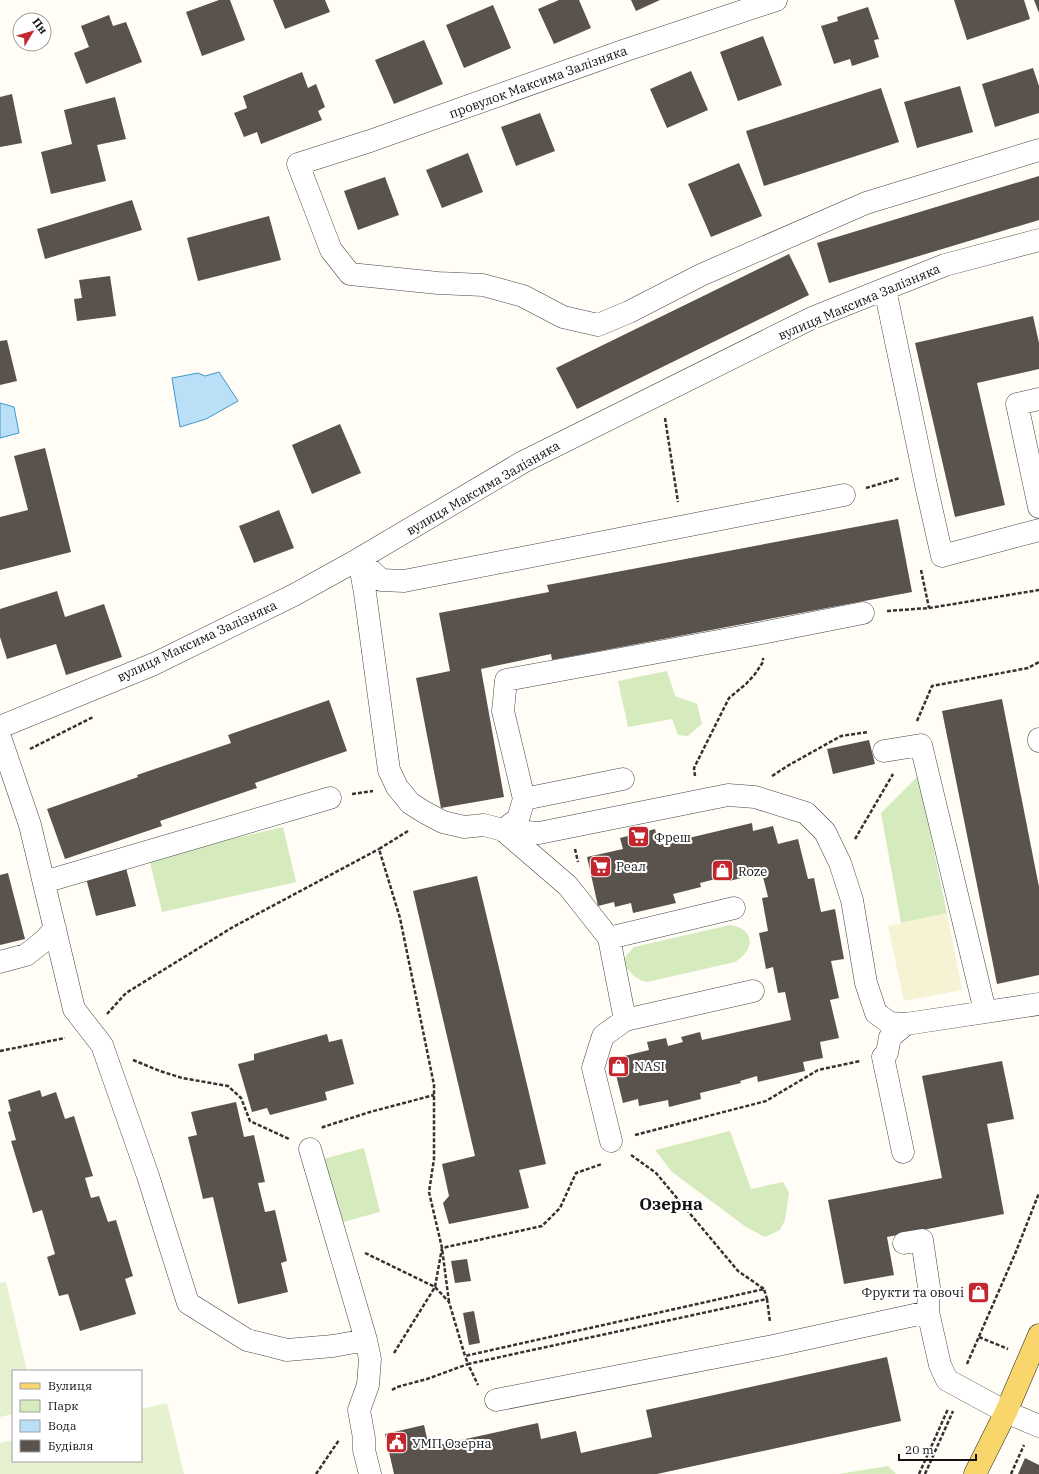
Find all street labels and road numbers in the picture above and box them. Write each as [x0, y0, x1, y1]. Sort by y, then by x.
street label: провулок Максима Залізняка [446, 42, 630, 122]
street label: вулиця Максима Залізняка [775, 260, 943, 344]
street label: вулиця Максима Залізняка [403, 437, 563, 539]
street label: вулиця Максима Залізняка [114, 596, 280, 686]

